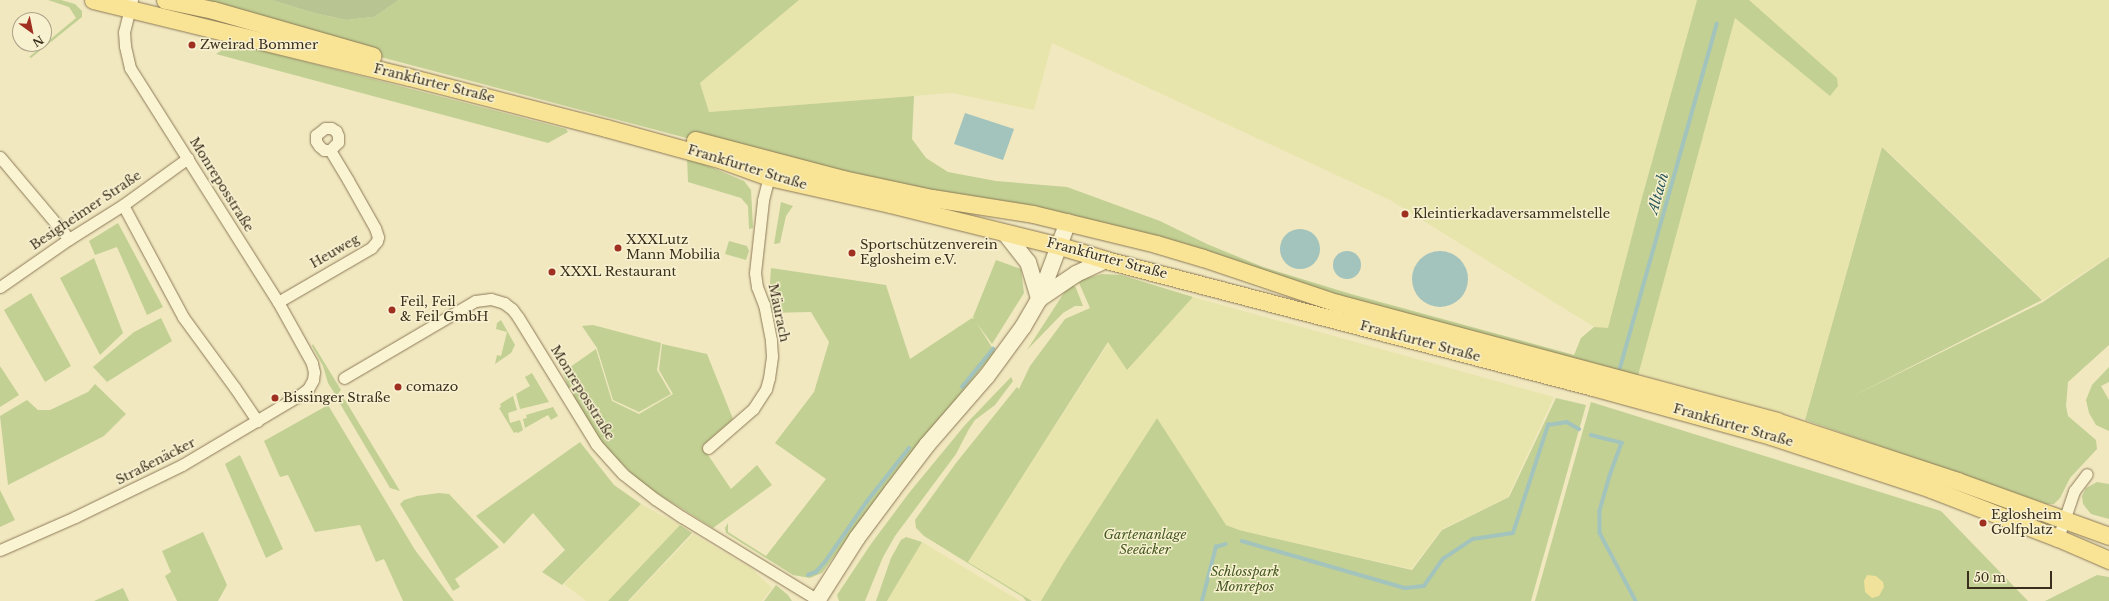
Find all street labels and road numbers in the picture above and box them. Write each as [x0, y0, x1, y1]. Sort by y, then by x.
street label: Frankfurter Straße [372, 61, 496, 107]
street label: Monreposstraße [186, 135, 256, 235]
street label: Frankfurter Straße [685, 142, 809, 194]
street label: Besigheimer Straße [27, 168, 145, 254]
street label: Heuweg [308, 232, 362, 272]
street label: Frankfurter Straße [1045, 235, 1169, 283]
street label: Mäurach [764, 282, 792, 344]
street label: Frankfurter Straße [1358, 318, 1482, 366]
street label: Monreposstraße [547, 343, 617, 443]
street label: Frankfurter Straße [1671, 401, 1795, 451]
street label: Straßenäcker [114, 435, 198, 489]

